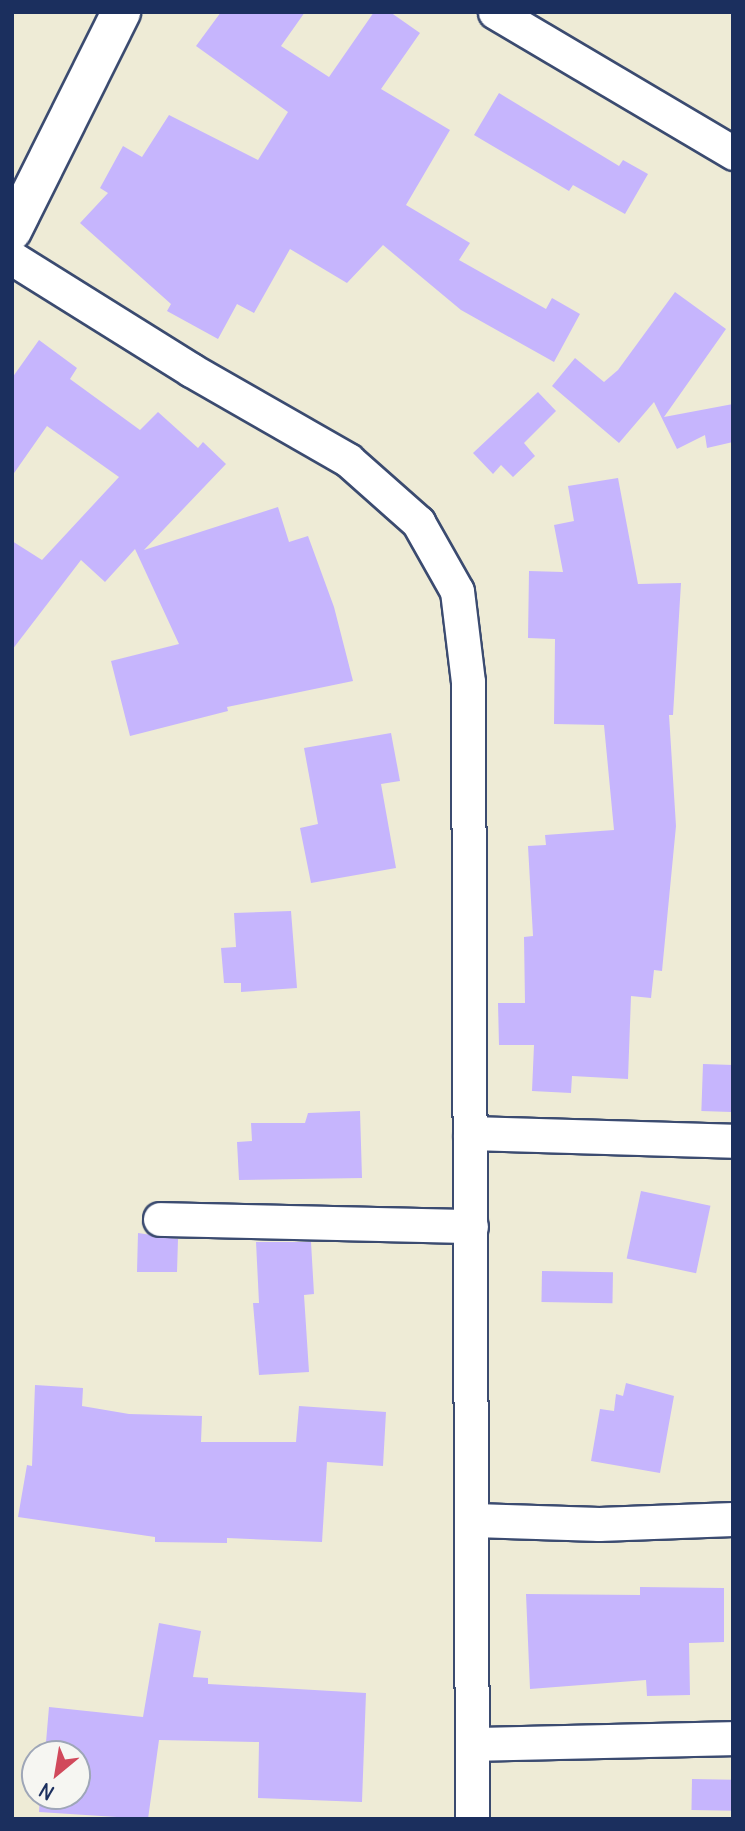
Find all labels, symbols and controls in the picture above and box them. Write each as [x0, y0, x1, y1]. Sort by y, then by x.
north arrow [21, 1740, 91, 1810]
text: N [35, 1778, 58, 1805]

